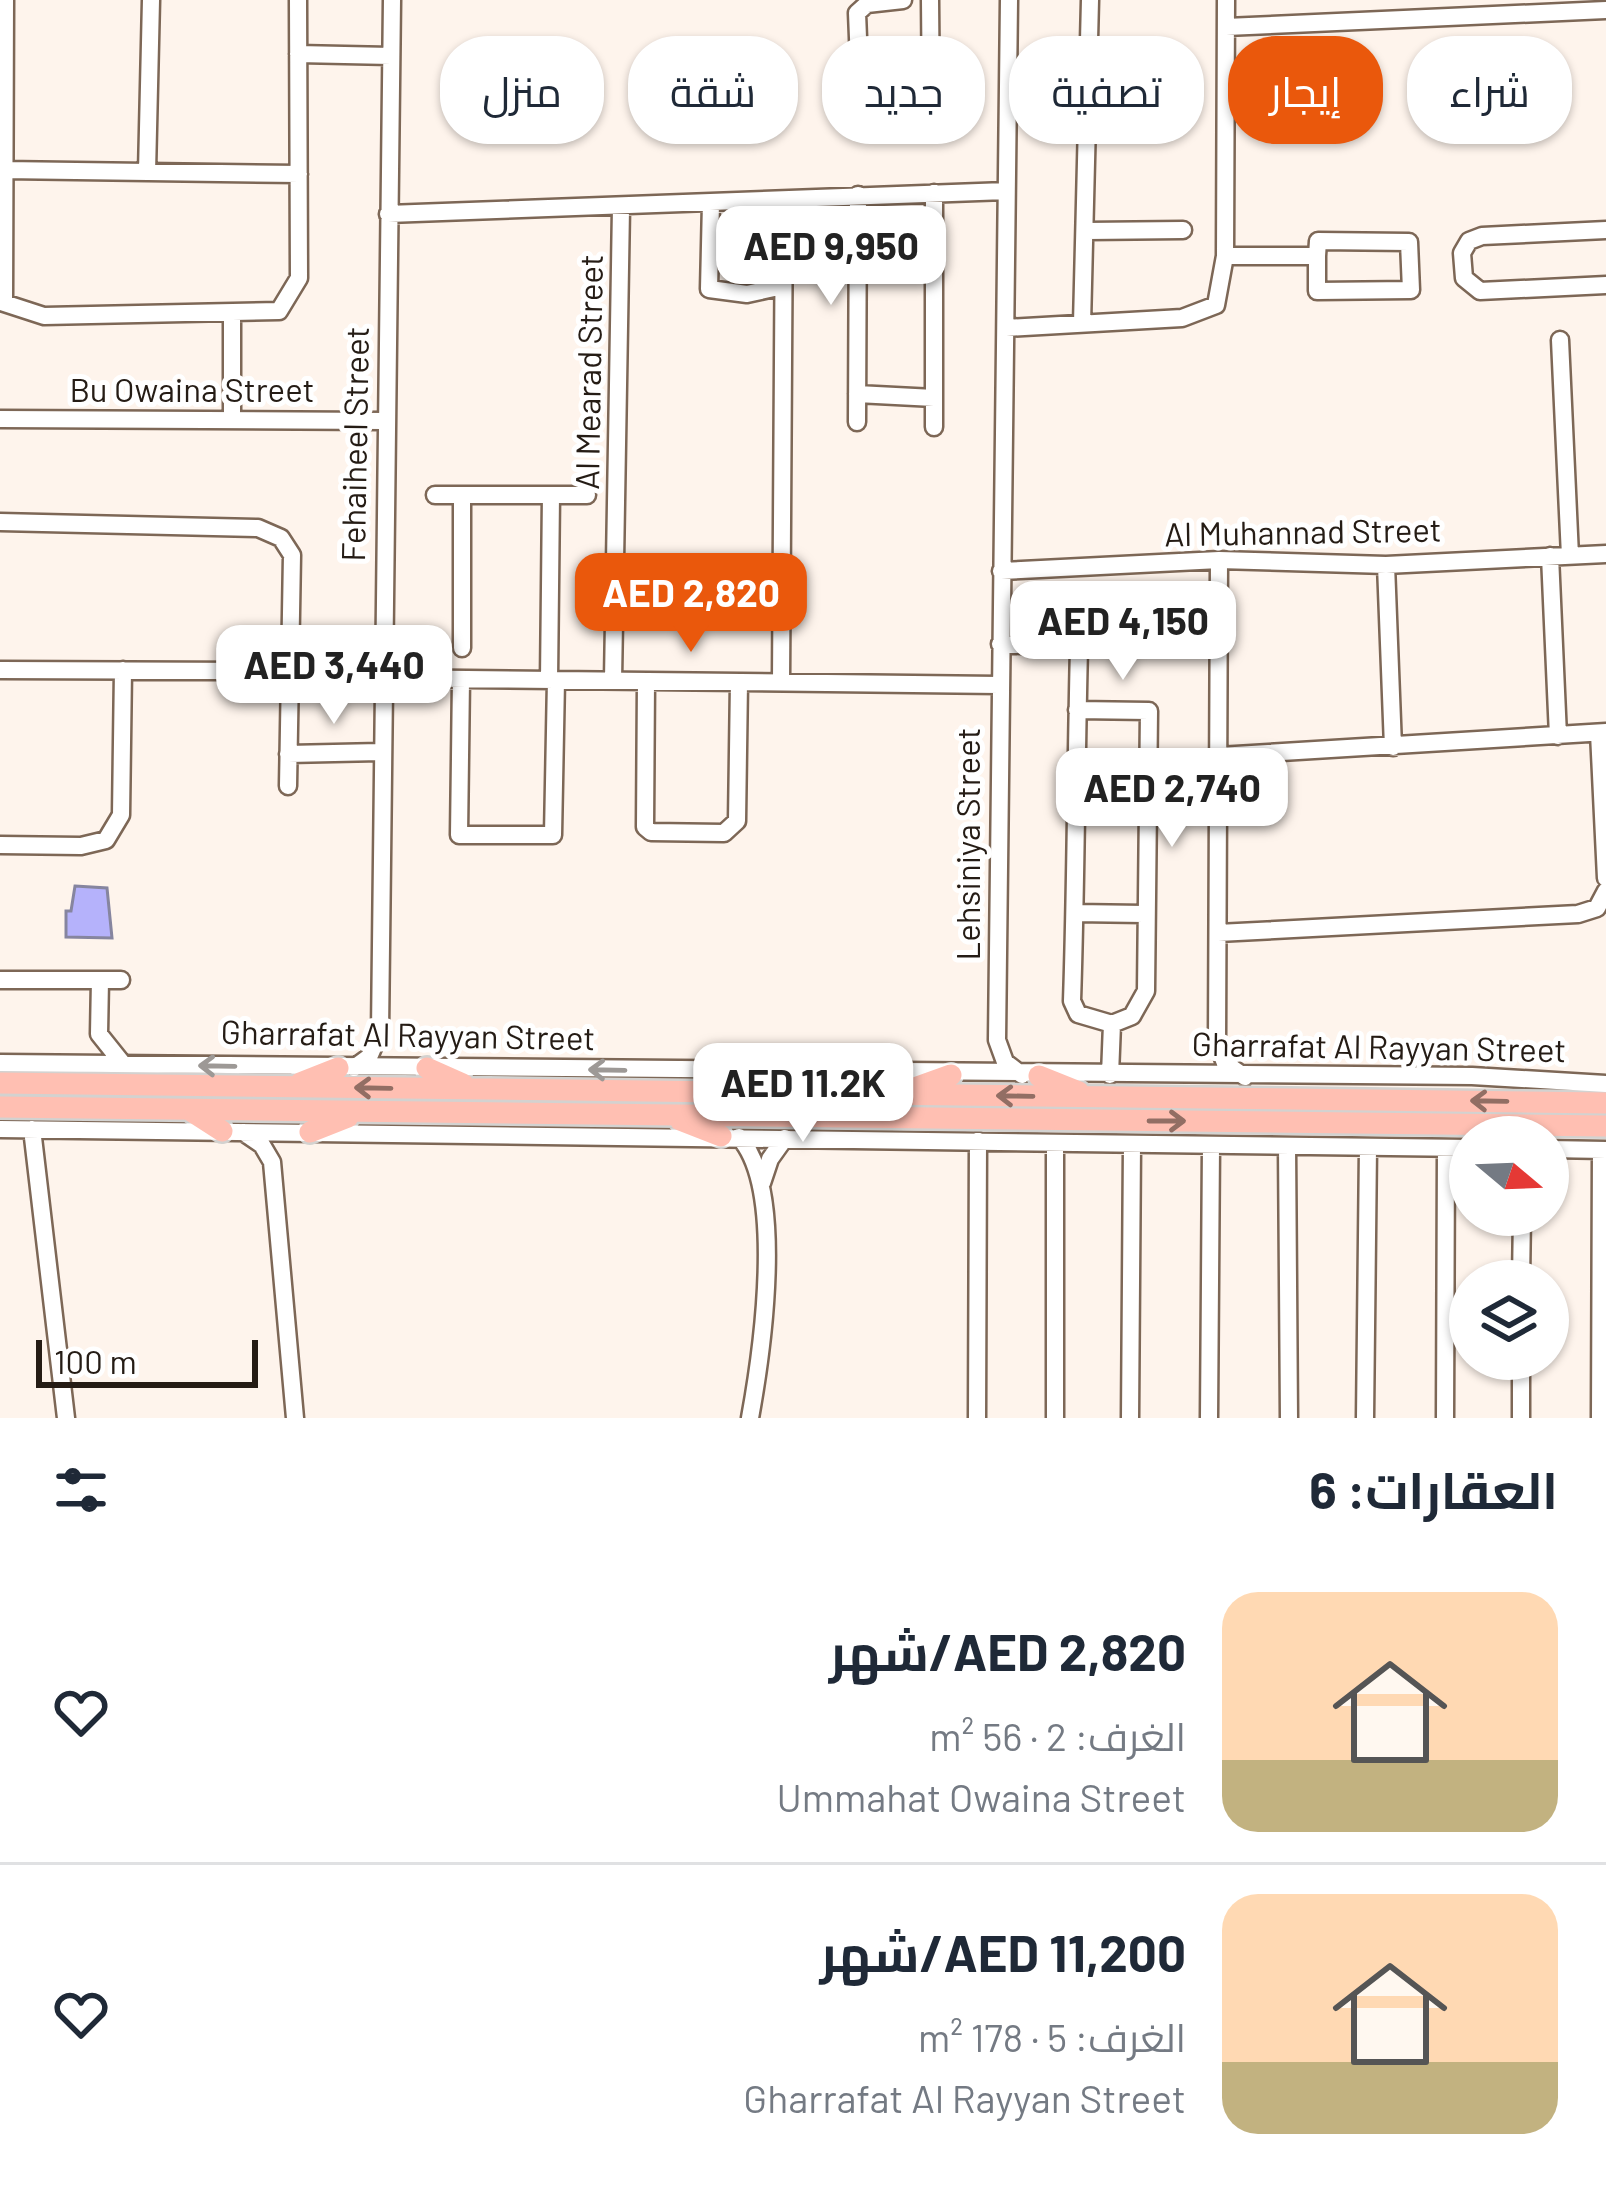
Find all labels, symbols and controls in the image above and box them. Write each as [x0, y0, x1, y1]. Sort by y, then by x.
chip: منزل [440, 36, 604, 144]
chip: شقة [628, 36, 798, 144]
chip: جديد [822, 36, 985, 144]
chip: تصفية [1009, 36, 1204, 144]
chip: إيجار [1228, 36, 1383, 144]
chip: شراء [1407, 36, 1572, 144]
pin: AED 9,950 [694, 206, 968, 308]
text: AED 9,950 [743, 221, 919, 268]
street label: Al Mearad Street [566, 254, 610, 490]
street label: Fehaiheel Street [332, 326, 376, 562]
street label: Bu Owaina Street [69, 369, 315, 409]
street label: Al Muhannad Street [1164, 509, 1442, 553]
pin: AED 2,820 [554, 553, 828, 655]
text: AED 2,820 [602, 568, 780, 615]
pin: AED 4,150 [986, 581, 1260, 683]
text: AED 4,150 [1037, 596, 1209, 643]
pin: AED 3,440 [197, 625, 471, 727]
text: AED 3,440 [243, 640, 425, 687]
street label: Lehsiniya Street [947, 727, 987, 961]
pin: AED 2,740 [1035, 748, 1309, 850]
text: AED 2,740 [1083, 763, 1261, 810]
street label: Gharrafat Al Rayyan Street [220, 1011, 596, 1057]
street label: Gharrafat Al Rayyan Street [1191, 1023, 1567, 1069]
pin: AED 11.2K [666, 1043, 940, 1145]
one-way arrow [198, 1055, 237, 1077]
text: AED 11.2K [720, 1058, 886, 1105]
one-way arrow [588, 1059, 627, 1082]
one-way arrow [354, 1077, 393, 1099]
one-way arrow [996, 1085, 1035, 1107]
one-way arrow [1470, 1090, 1509, 1112]
one-way arrow [1147, 1110, 1186, 1132]
north arrow [1449, 1116, 1569, 1236]
map controls [1449, 1116, 1569, 1380]
button: layers [1449, 1260, 1569, 1380]
scale bar [36, 1334, 258, 1387]
text: 100 m [54, 1341, 137, 1381]
icon: filters [48, 1457, 114, 1523]
text: العقارات: 6 [1309, 1458, 1558, 1519]
text: AED 2,820/شهر [829, 1620, 1186, 1681]
icon: home [1318, 1640, 1462, 1784]
icon: heart [48, 1679, 114, 1745]
text: الغرف: 2 · 56 m² [929, 1712, 1186, 1759]
text: Ummahat Owaina Street [776, 1773, 1186, 1820]
text: AED 11,200/شهر [820, 1921, 1186, 1982]
icon: home [1318, 1942, 1462, 2086]
icon: heart [48, 1981, 114, 2047]
text: الغرف: 5 · 178 m² [918, 2013, 1186, 2060]
text: Gharrafat Al Rayyan Street [743, 2074, 1186, 2121]

